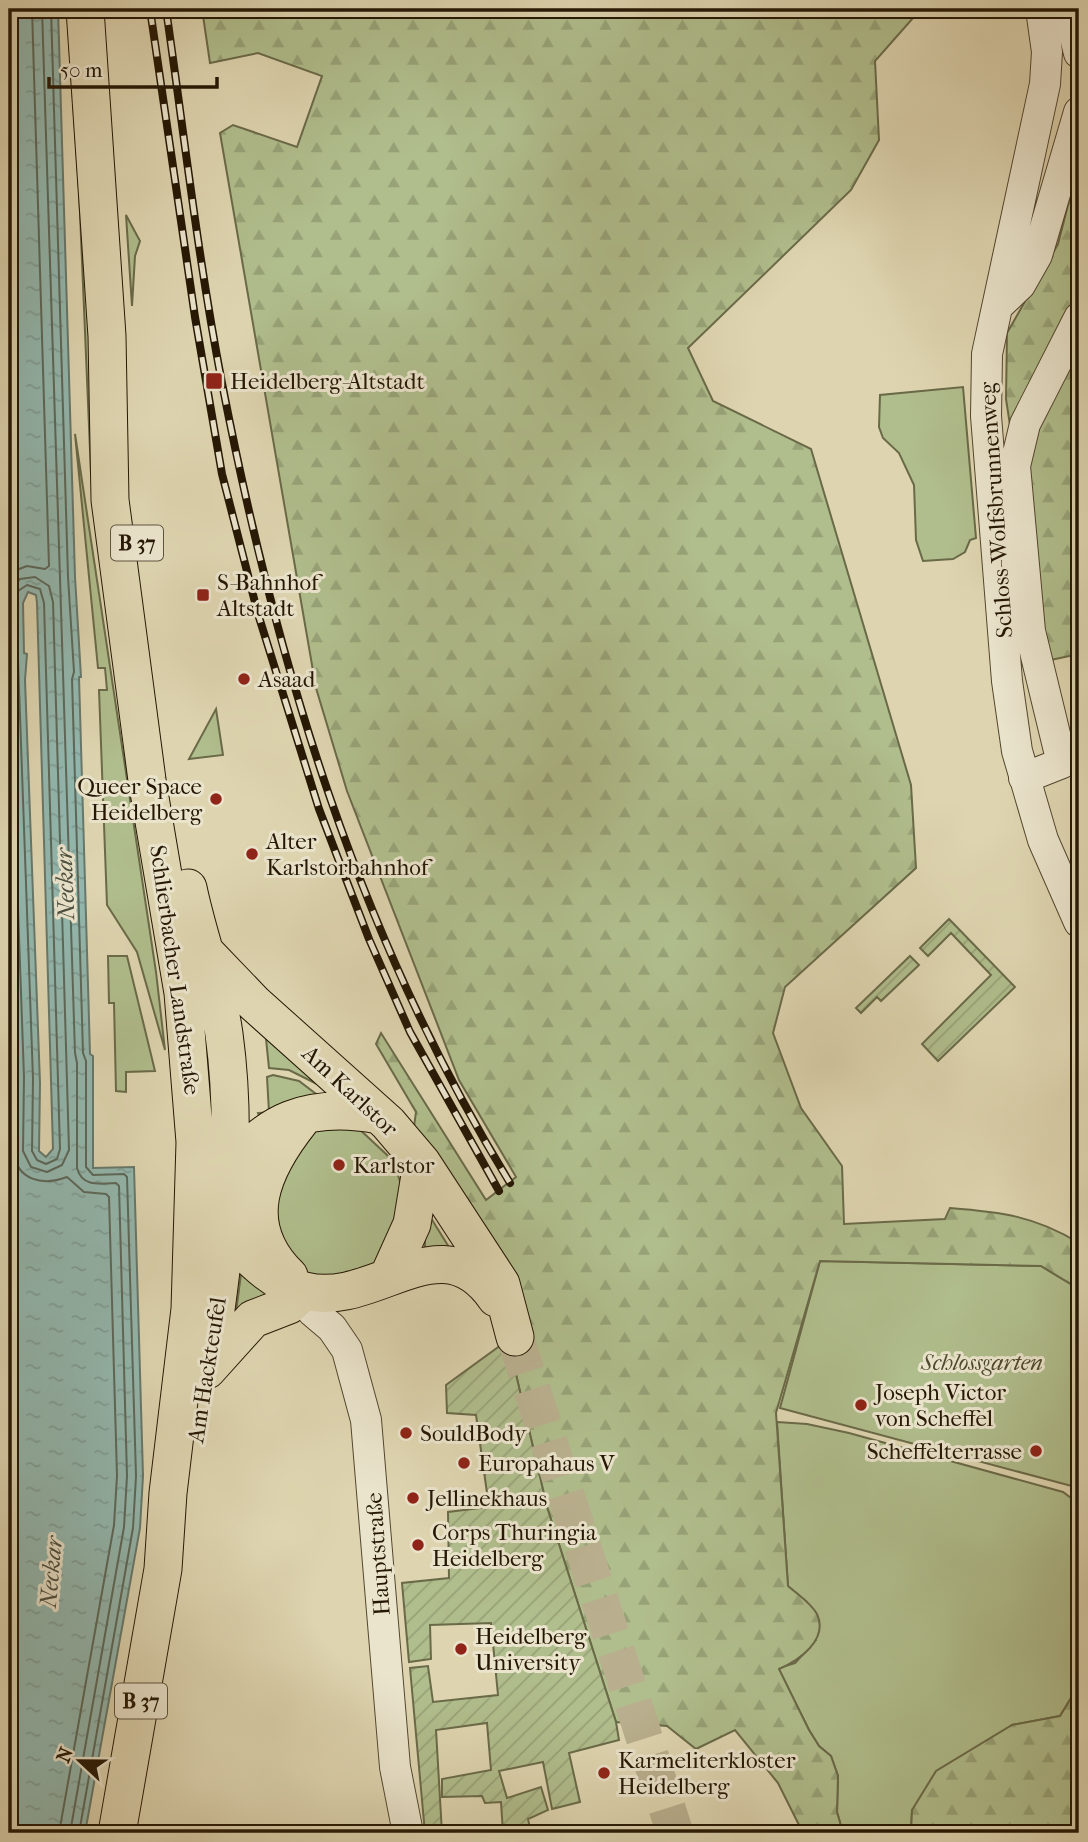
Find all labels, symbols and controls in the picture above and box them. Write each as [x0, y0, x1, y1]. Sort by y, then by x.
scale bar [49, 46, 217, 90]
text: 50 m [60, 58, 103, 82]
place label: Heidelberg-Altstadt [230, 368, 425, 395]
marker: Heidelberg-Altstadt [204, 371, 224, 391]
street label: Schloss-Wolfsbrunnenweg [974, 380, 1018, 639]
road number: B 37 [111, 526, 163, 560]
place label: S-Bahnhof Altstadt [216, 569, 323, 622]
marker: S-Bahnhof Altstadt [195, 587, 211, 603]
place label: Asaad [257, 666, 316, 693]
marker: Asaad [236, 671, 252, 687]
place label: Queer Space Heidelberg [77, 773, 203, 826]
marker: Queer Space Heidelberg [208, 791, 224, 807]
place label: Alter Karlstorbahnhof [265, 828, 433, 881]
street label: Schlierbacher Landstraße [144, 843, 206, 1097]
water label: Neckar [50, 845, 80, 921]
marker: Alter Karlstorbahnhof [244, 846, 260, 862]
street label: Am Karlstor [296, 1039, 403, 1142]
place label: Karlstor [353, 1152, 435, 1179]
marker: Karlstor [331, 1157, 347, 1173]
street label: Am Hackteufel [182, 1295, 232, 1446]
park label: Schlossgarten [920, 1349, 1043, 1376]
place label: Joseph Victor von Scheffel [873, 1379, 1006, 1432]
marker: Joseph Victor von Scheffel [853, 1397, 869, 1413]
place label: SouldBody [420, 1420, 527, 1447]
marker: SouldBody [398, 1425, 414, 1441]
place label: Scheffelterrasse [867, 1438, 1022, 1465]
marker: Scheffelterrasse [1028, 1443, 1044, 1459]
place label: Europahaus V [478, 1450, 615, 1477]
marker: Europahaus V [456, 1455, 472, 1471]
place label: Jellinekhaus [425, 1485, 547, 1512]
marker: Jellinekhaus [405, 1490, 421, 1506]
street label: Hauptstraße [360, 1491, 396, 1617]
place label: Corps Thuringia Heidelberg [432, 1519, 597, 1572]
water label: Neckar [34, 1533, 68, 1610]
marker: Corps Thuringia Heidelberg [410, 1537, 426, 1553]
place label: Heidelberg University [475, 1623, 587, 1676]
marker: Heidelberg University [453, 1641, 469, 1657]
road number: B 37 [115, 1684, 167, 1718]
north arrow [46, 1727, 116, 1797]
text: N [52, 1744, 78, 1766]
place label: Karmeliterkloster Heidelberg [618, 1747, 796, 1800]
marker: Karmeliterkloster Heidelberg [596, 1765, 612, 1781]

